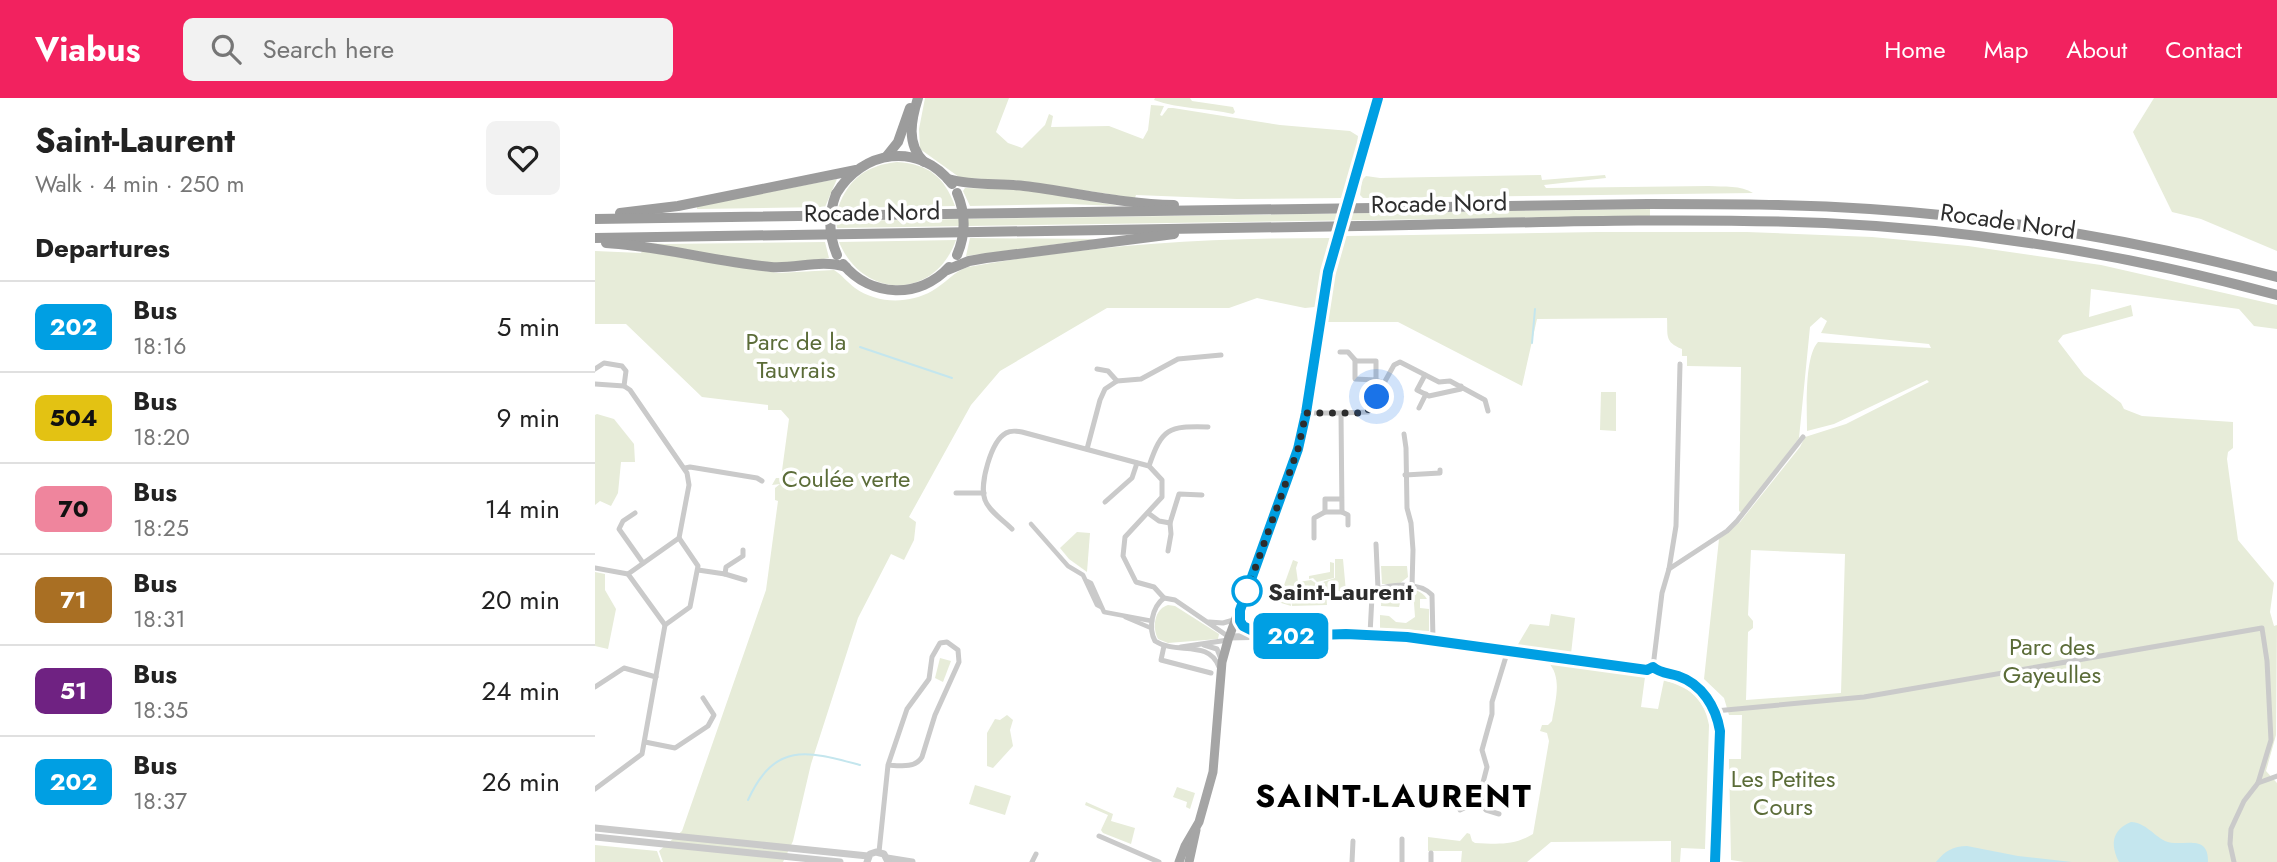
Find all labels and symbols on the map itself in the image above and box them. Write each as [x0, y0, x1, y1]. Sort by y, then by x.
street label: Rocade Nord [1370, 184, 1508, 222]
street label: Rocade Nord [803, 193, 941, 231]
street label: Rocade Nord [1938, 194, 2078, 248]
park label: Parc de la Tauvrais [746, 324, 846, 387]
your location [1359, 379, 1394, 414]
park label: Coulée verte [782, 461, 910, 496]
place label: Saint-Laurent [1268, 574, 1414, 609]
marker: Saint-Laurent [1232, 576, 1262, 606]
line badge: 202 [1251, 613, 1331, 659]
park label: Parc des Gayeulles [2003, 629, 2101, 692]
park label: Les Petites Cours [1731, 761, 1835, 824]
district label: SAINT-LAURENT [1255, 773, 1533, 819]

